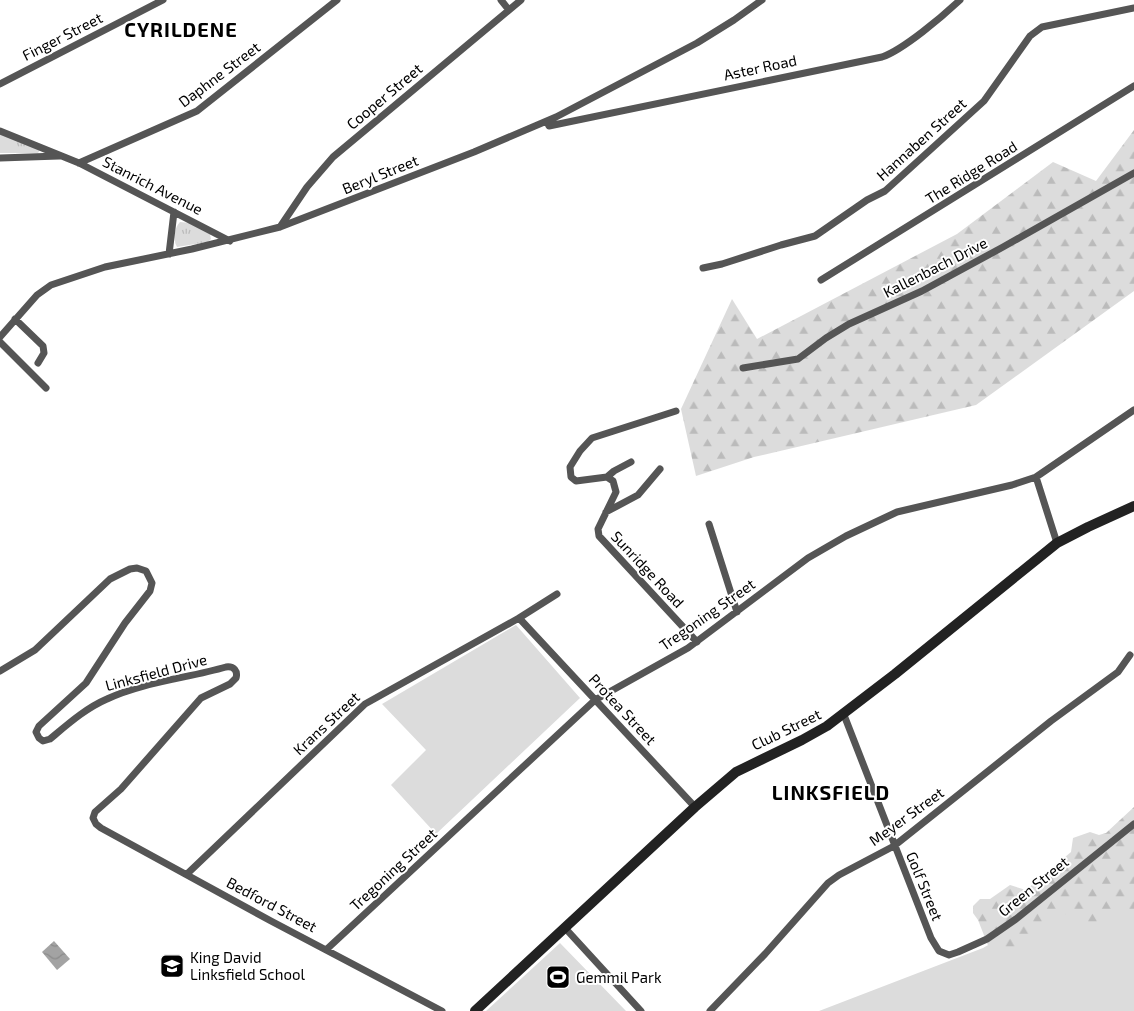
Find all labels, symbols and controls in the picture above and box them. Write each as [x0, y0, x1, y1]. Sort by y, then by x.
street label: Finger Street [19, 8, 105, 64]
district label: CYRILDENE [124, 17, 238, 41]
street label: Daphne Street [175, 37, 264, 111]
street label: Aster Road [722, 50, 798, 84]
street label: Cooper Street [343, 59, 426, 133]
street label: Hannaben Street [873, 94, 970, 184]
street label: The Ridge Road [922, 137, 1020, 207]
street label: Beryl Street [339, 150, 421, 197]
street label: Stanrich Avenue [100, 152, 206, 218]
street label: Kallenbach Drive [880, 233, 990, 301]
street label: Sunridge Road [608, 527, 688, 611]
street label: Tregoning Street [656, 574, 759, 654]
street label: Linksfield Drive [103, 650, 209, 694]
street label: Protea Street [586, 670, 661, 748]
street label: Krans Street [289, 687, 363, 758]
street label: Club Street [748, 704, 824, 754]
district label: LINKSFIELD [772, 780, 890, 804]
street label: Meyer Street [865, 783, 947, 849]
street label: Tregoning Street [346, 824, 441, 914]
street label: Golf Street [903, 849, 947, 923]
street label: Green Street [994, 852, 1072, 920]
street label: Bedford Street [224, 873, 320, 935]
place label: King David Linksfield School [190, 948, 305, 983]
school or university icon: King David Linksfield School [159, 953, 185, 979]
sports icon: Gemmil Park [545, 964, 571, 990]
place label: Gemmil Park [576, 968, 662, 986]

